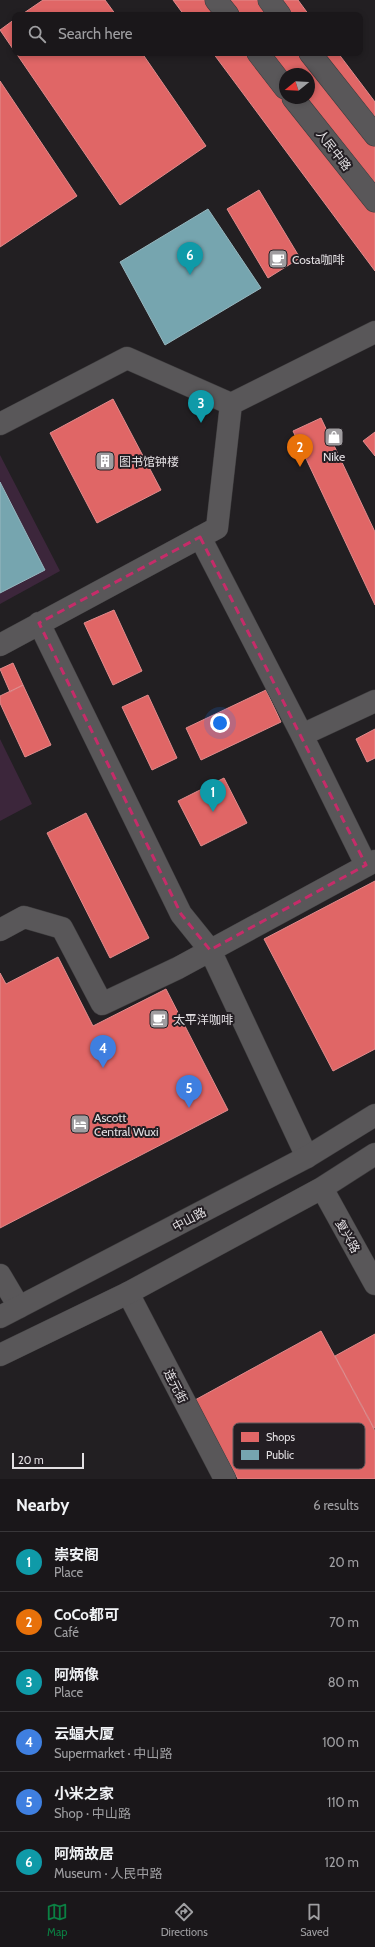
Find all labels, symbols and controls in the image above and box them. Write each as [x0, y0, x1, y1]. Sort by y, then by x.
search box [12, 12, 363, 56]
icon: search [26, 23, 48, 45]
text: Search here [58, 25, 133, 43]
north arrow [279, 68, 315, 104]
street label: 人民中路 [313, 126, 355, 174]
pin: 6 [177, 242, 203, 275]
cafe icon: Costa咖啡 [267, 248, 289, 270]
place label: Costa咖啡 [292, 252, 345, 267]
pin: 3 [188, 390, 214, 423]
shop icon: Nike [323, 426, 345, 448]
pin: 2 [287, 434, 313, 467]
place label: Nike [323, 449, 345, 464]
building icon: 图书馆钟楼 [94, 450, 116, 472]
place label: 图书馆钟楼 [119, 454, 179, 469]
your location [210, 713, 230, 733]
pin: 1 [200, 779, 226, 812]
cafe icon: 太平洋咖啡 [148, 1008, 170, 1030]
place label: 太平洋咖啡 [173, 1012, 233, 1027]
pin: 4 [90, 1035, 116, 1068]
pin: 5 [176, 1075, 202, 1108]
place label: Ascott Central Wuxi [94, 1110, 159, 1139]
hotel icon: Ascott Central Wuxi [69, 1113, 91, 1135]
street label: 中山路 [170, 1204, 208, 1234]
street label: 复兴路 [333, 1217, 363, 1255]
street label: 连元街 [161, 1367, 191, 1405]
legend [233, 1423, 365, 1469]
text: Shops [266, 1430, 295, 1444]
text: Public [266, 1448, 294, 1462]
scale bar [12, 1451, 84, 1470]
text: 20 m [18, 1453, 44, 1467]
text: Nearby [16, 1495, 69, 1515]
text: 6 results [313, 1497, 359, 1513]
text: 崇安阁 [54, 1546, 99, 1564]
text: 1 [27, 1554, 31, 1570]
text: 20 m [329, 1554, 359, 1570]
text: Place [54, 1564, 83, 1580]
text: CoCo都可 [54, 1606, 119, 1624]
text: 2 [26, 1614, 32, 1630]
text: 70 m [329, 1614, 359, 1630]
text: Café [54, 1624, 79, 1640]
text: 阿炳像 [54, 1666, 99, 1684]
text: 3 [25, 1674, 33, 1690]
text: 80 m [328, 1674, 359, 1690]
text: Place [54, 1684, 83, 1700]
text: 云蝠大厦 [54, 1725, 114, 1743]
text: 4 [25, 1734, 33, 1750]
text: 100 m [322, 1734, 359, 1750]
text: Supermarket · 中山路 [54, 1745, 173, 1761]
text: 小米之家 [54, 1785, 114, 1803]
text: 5 [26, 1794, 32, 1810]
text: 110 m [327, 1794, 359, 1810]
text: Shop · 中山路 [54, 1805, 131, 1821]
text: 阿炳故居 [54, 1845, 114, 1863]
text: 6 [25, 1854, 33, 1870]
text: 120 m [325, 1854, 359, 1870]
text: Museum · 人民中路 [54, 1865, 162, 1881]
tab: Map [46, 1901, 68, 1939]
tab: Directions [161, 1901, 208, 1939]
tab: Saved [300, 1901, 329, 1939]

